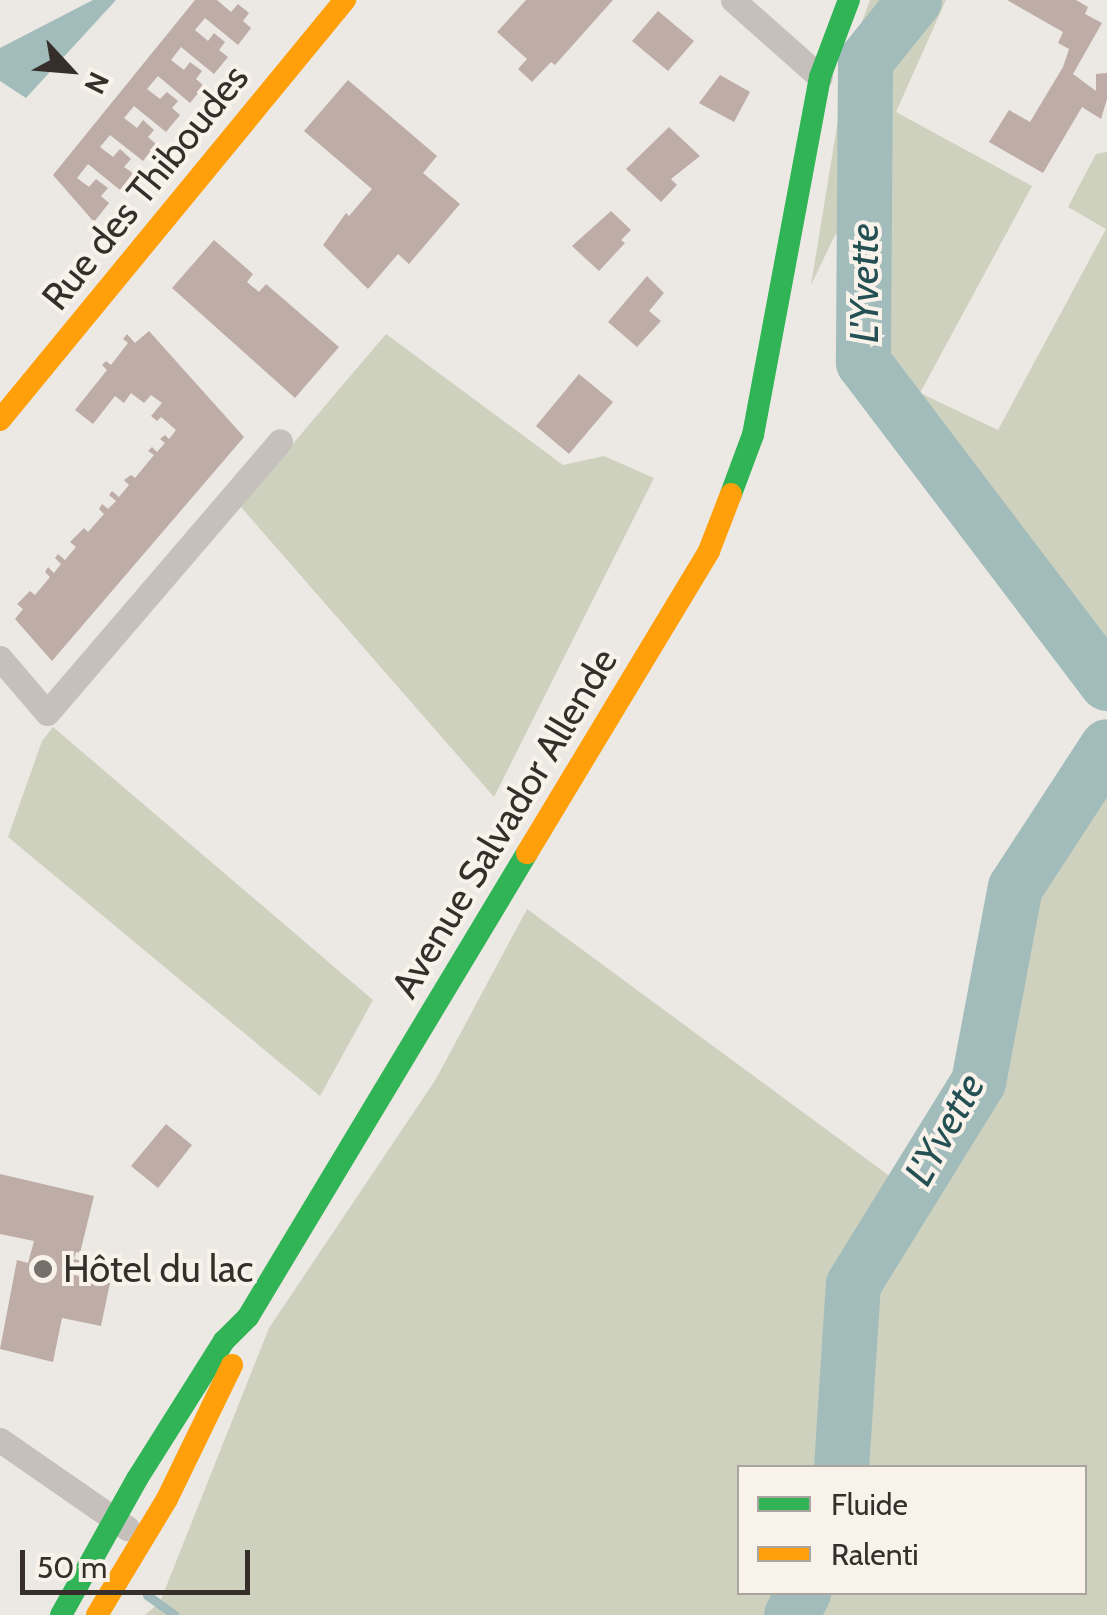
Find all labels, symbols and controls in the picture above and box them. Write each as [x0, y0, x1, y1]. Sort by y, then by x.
north arrow [20, 20, 120, 120]
street label: Rue des Thiboudes [32, 55, 258, 319]
text: N [77, 67, 117, 99]
water label: L'Yvette [840, 223, 888, 343]
street label: Avenue Salvador Allende [382, 640, 626, 1006]
water label: L'Yvette [894, 1065, 994, 1193]
place label: Hôtel du lac [63, 1246, 254, 1292]
marker: Hôtel du lac [32, 1258, 54, 1280]
legend [737, 1465, 1087, 1595]
text: Fluide [831, 1486, 908, 1523]
scale bar [25, 1530, 255, 1592]
text: Ralenti [831, 1536, 919, 1573]
text: 50 m [37, 1549, 107, 1586]

